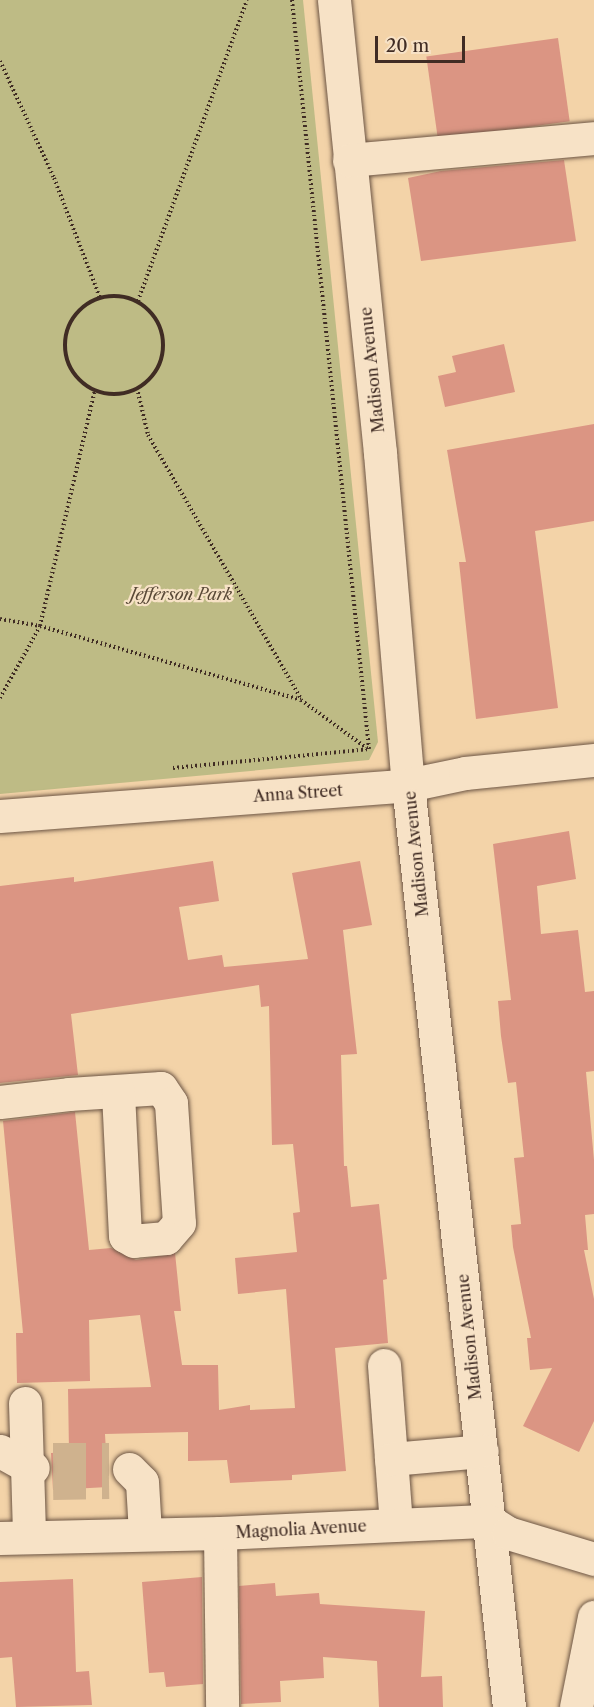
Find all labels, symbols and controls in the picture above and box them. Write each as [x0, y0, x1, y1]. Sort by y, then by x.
scale bar [378, 24, 468, 62]
text: 20 m [386, 35, 429, 57]
street label: Madison Avenue [356, 306, 388, 434]
park label: Jefferson Park [130, 584, 232, 604]
street label: Anna Street [252, 780, 344, 806]
street label: Madison Avenue [400, 790, 432, 918]
street label: Madison Avenue [453, 1273, 485, 1401]
street label: Magnolia Avenue [235, 1516, 367, 1542]

